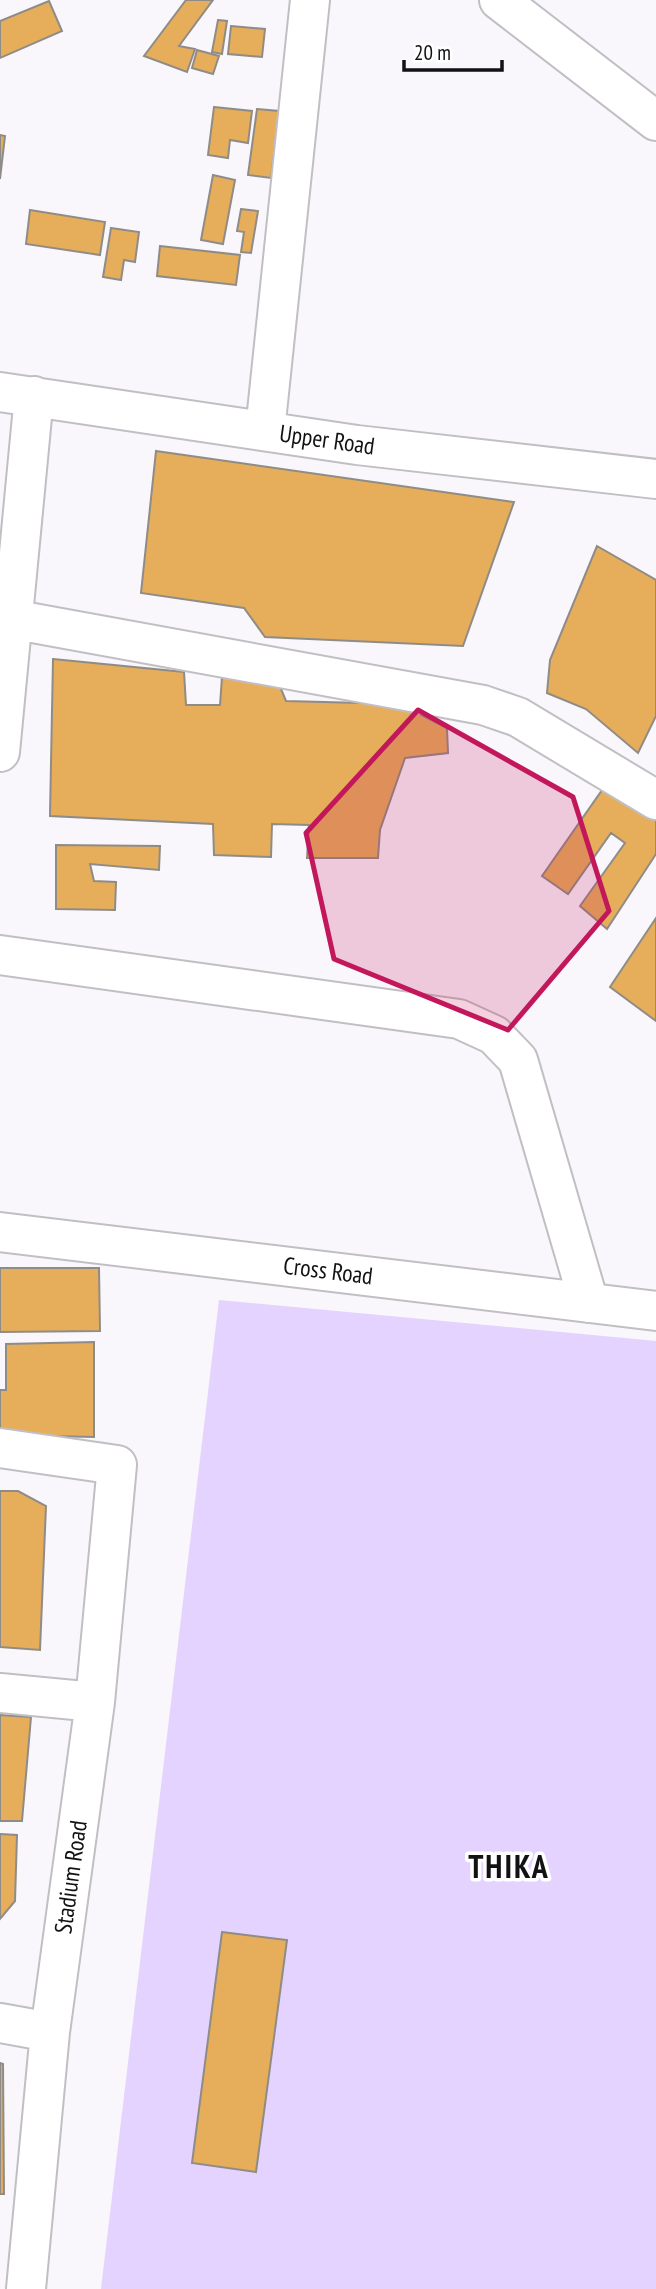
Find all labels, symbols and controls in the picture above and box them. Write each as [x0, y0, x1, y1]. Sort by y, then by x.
scale bar [404, 28, 502, 72]
text: 20 m [414, 39, 451, 66]
street label: Upper Road [277, 417, 377, 462]
street label: Cross Road [282, 1250, 375, 1291]
street label: Stadium Road [47, 1818, 94, 1936]
district label: THIKA [468, 1845, 550, 1887]

